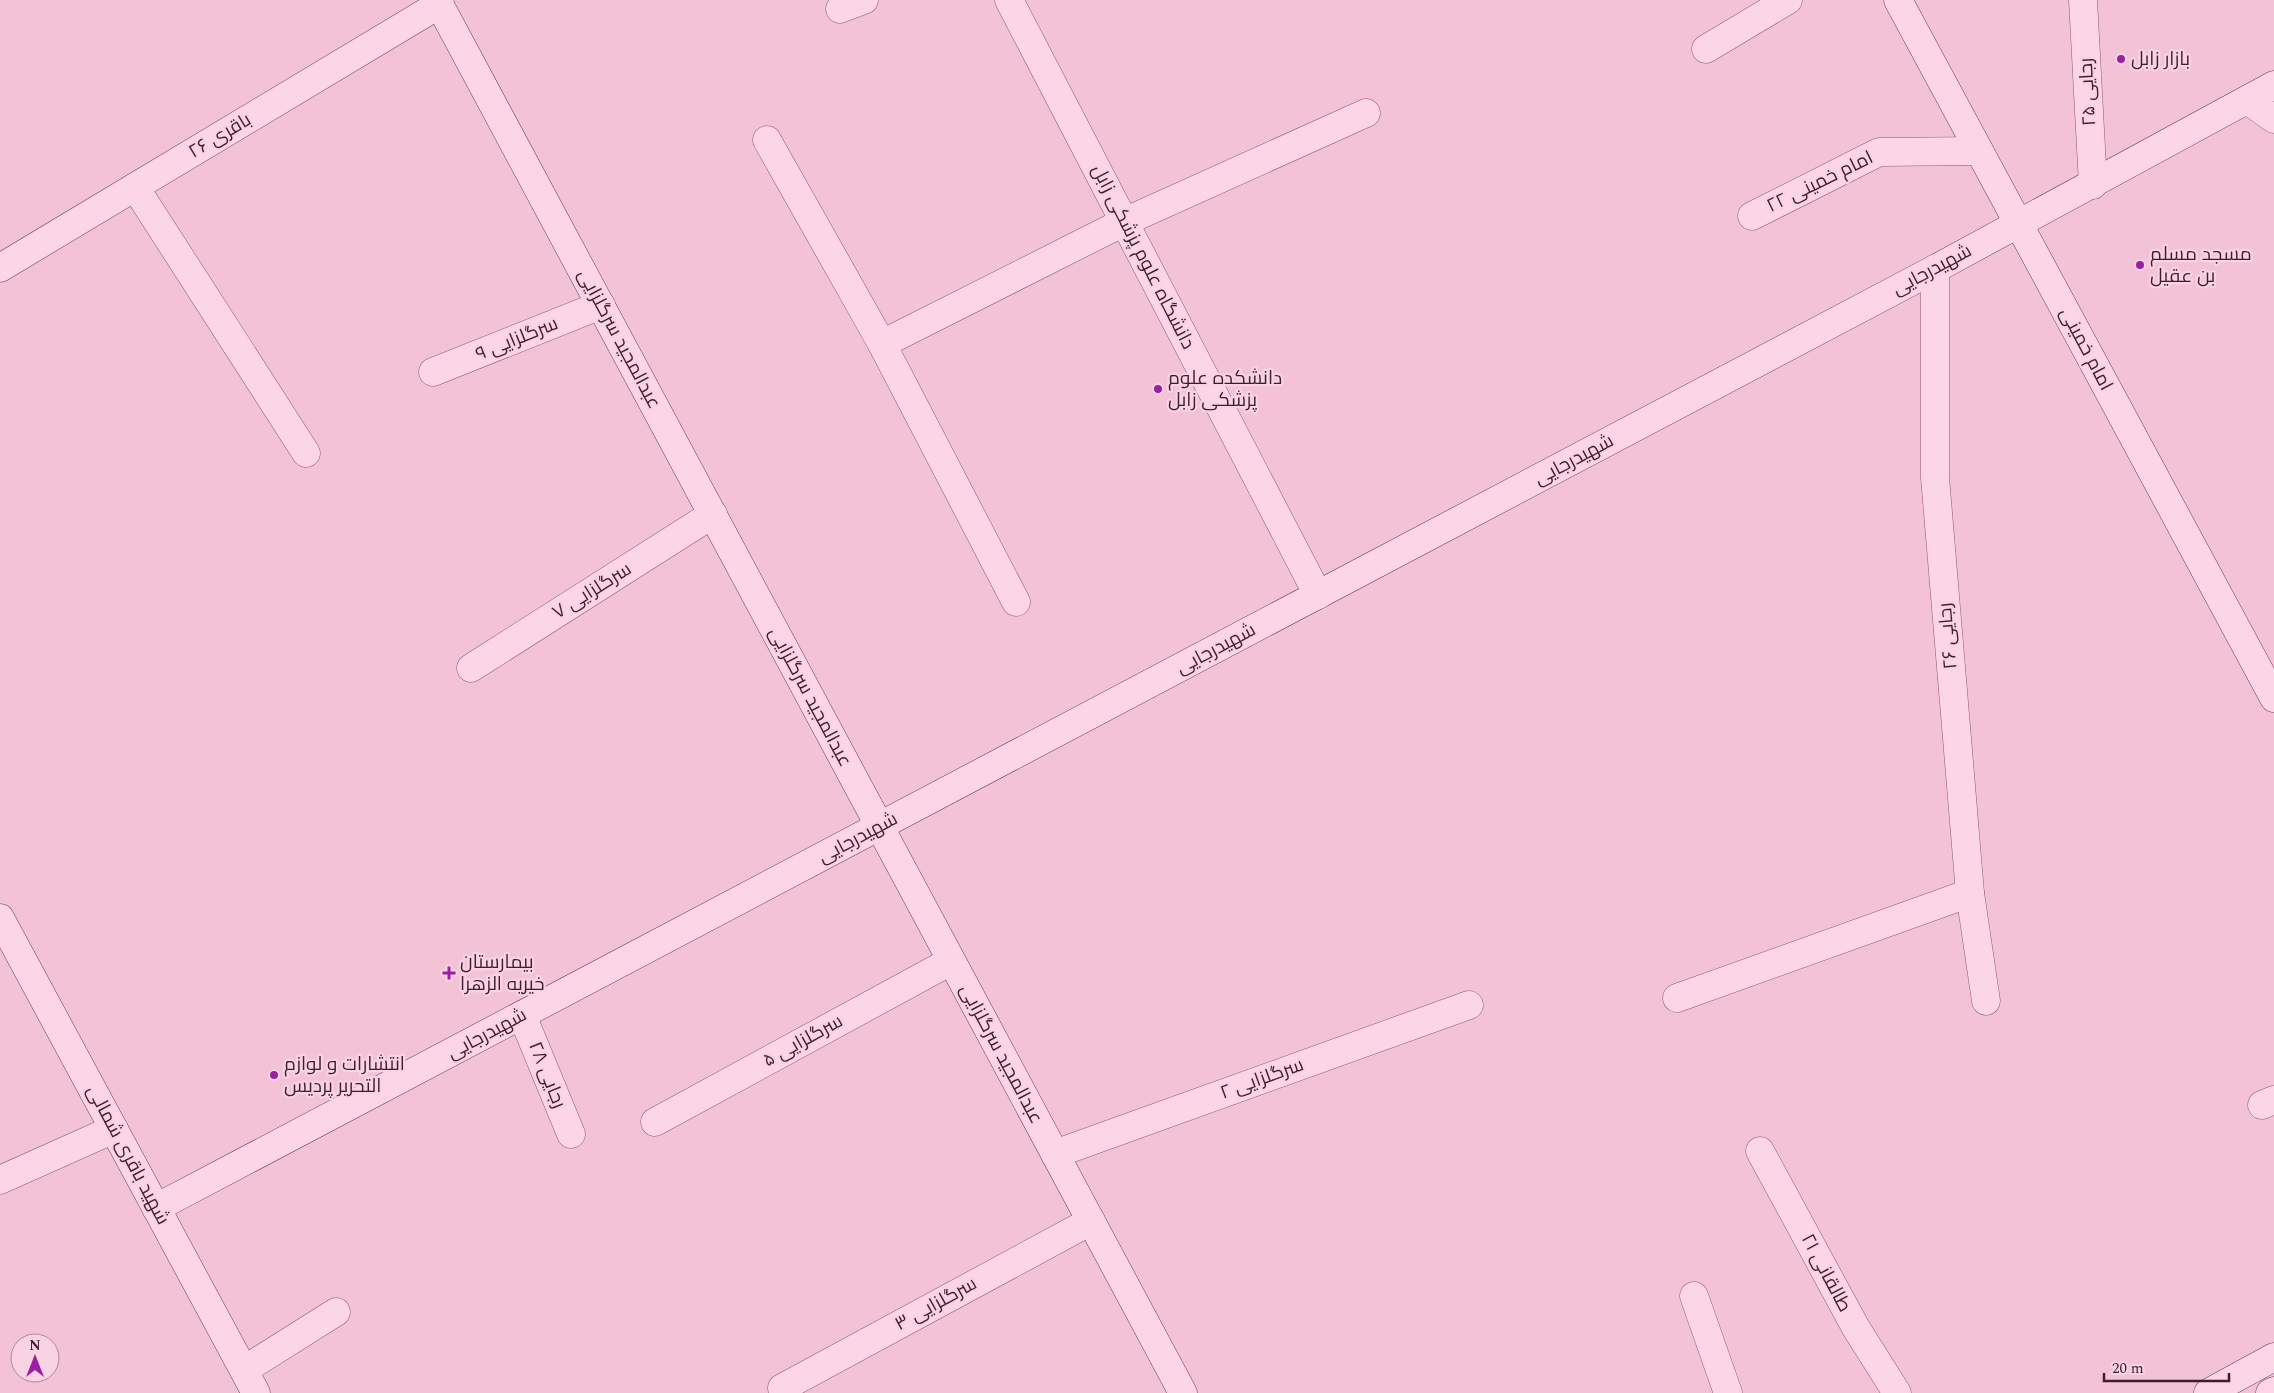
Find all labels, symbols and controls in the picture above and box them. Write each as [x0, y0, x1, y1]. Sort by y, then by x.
place label: بازار زابل [2131, 45, 2190, 74]
marker: بازار زابل [2115, 53, 2127, 65]
street label: رجایی ۲۵ [2072, 57, 2104, 127]
street label: باقری ۲۶ [183, 106, 257, 166]
street label: امام خمینی ۲۲ [1762, 144, 1878, 220]
street label: دانشگاه علوم پزشکی زابل [1084, 159, 1202, 355]
street label: شهیدرجایی [1887, 237, 1977, 303]
place label: مسجد مسلم بن عقیل [2150, 240, 2252, 291]
marker: مسجد مسلم بن عقیل [2134, 259, 2146, 271]
street label: عبدالمجید سرگلزایی [570, 264, 668, 414]
street label: امام خمینی [2052, 302, 2120, 396]
street label: سرگلزایی ۹ [471, 309, 563, 369]
place label: دانشکده علوم پزشکی زابل [1168, 364, 1282, 415]
marker: دانشکده علوم پزشکی زابل [1152, 383, 1164, 395]
street label: شهیدرجایی [1529, 427, 1619, 493]
street label: سرگلزایی ۷ [547, 555, 637, 627]
street label: رجایی ۲۶ [1931, 601, 1965, 671]
street label: شهیدرجایی [1171, 616, 1261, 682]
street label: عبدالمجید سرگلزایی [761, 622, 859, 772]
street label: شهیدرجایی [813, 805, 903, 871]
place label: بیمارستان خیریه الزهرا [460, 948, 545, 999]
marker: بیمارستان خیریه الزهرا [442, 966, 456, 980]
street label: عبدالمجید سرگلزایی [952, 979, 1050, 1129]
street label: شهیدرجایی [442, 1001, 532, 1067]
street label: سرگلزایی ۵ [758, 1007, 848, 1075]
street label: رجایی ۲۸ [521, 1037, 573, 1113]
place label: انتشارات و لوازم التحریر پردیس [284, 1050, 405, 1101]
street label: سرگلزایی ۲ [1216, 1050, 1308, 1108]
marker: انتشارات و لوازم التحریر پردیس [268, 1069, 280, 1081]
street label: شهید باقری شمالی [79, 1080, 177, 1230]
street label: طالقانی ۲۱ [1793, 1229, 1859, 1317]
street label: سرگلزایی ۳ [890, 1269, 982, 1339]
north arrow [10, 1333, 60, 1383]
text: N [29, 1335, 41, 1356]
scale bar [2104, 1350, 2229, 1382]
text: 20 m [2112, 1357, 2144, 1380]

